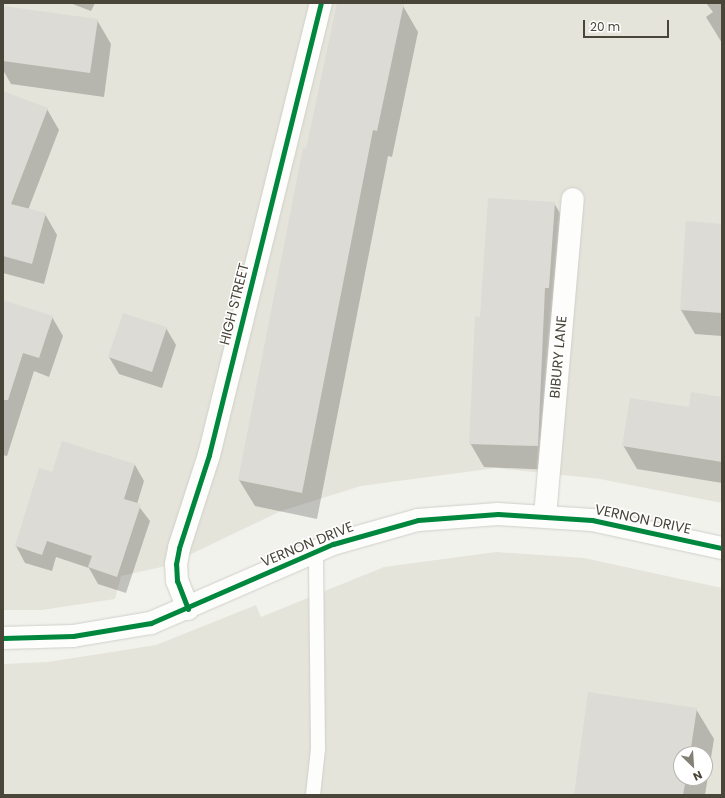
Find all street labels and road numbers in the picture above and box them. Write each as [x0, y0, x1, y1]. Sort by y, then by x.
street label: HIGH STREET [216, 261, 252, 347]
street label: BIBURY LANE [546, 315, 570, 399]
street label: VERNON DRIVE [593, 501, 693, 537]
street label: VERNON DRIVE [258, 518, 356, 570]

